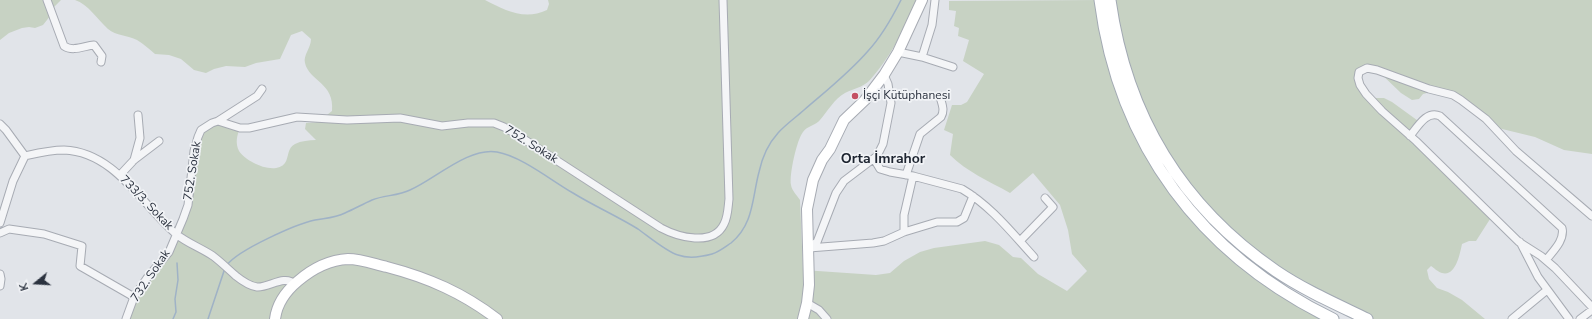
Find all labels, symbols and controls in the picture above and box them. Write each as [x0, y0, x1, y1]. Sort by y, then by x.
place label: İşçi Kütüphanesi [863, 89, 950, 103]
marker: İşçi Kütüphanesi [850, 91, 860, 101]
street label: 752. Sokak [502, 123, 560, 167]
street label: 752. Sokak [181, 140, 205, 202]
district label: Orta İmrahor [841, 152, 925, 168]
street label: 733/3. Sokak [116, 173, 176, 233]
street label: 732. Sokak [128, 247, 174, 305]
north arrow [16, 263, 56, 303]
text: K [16, 281, 32, 293]

